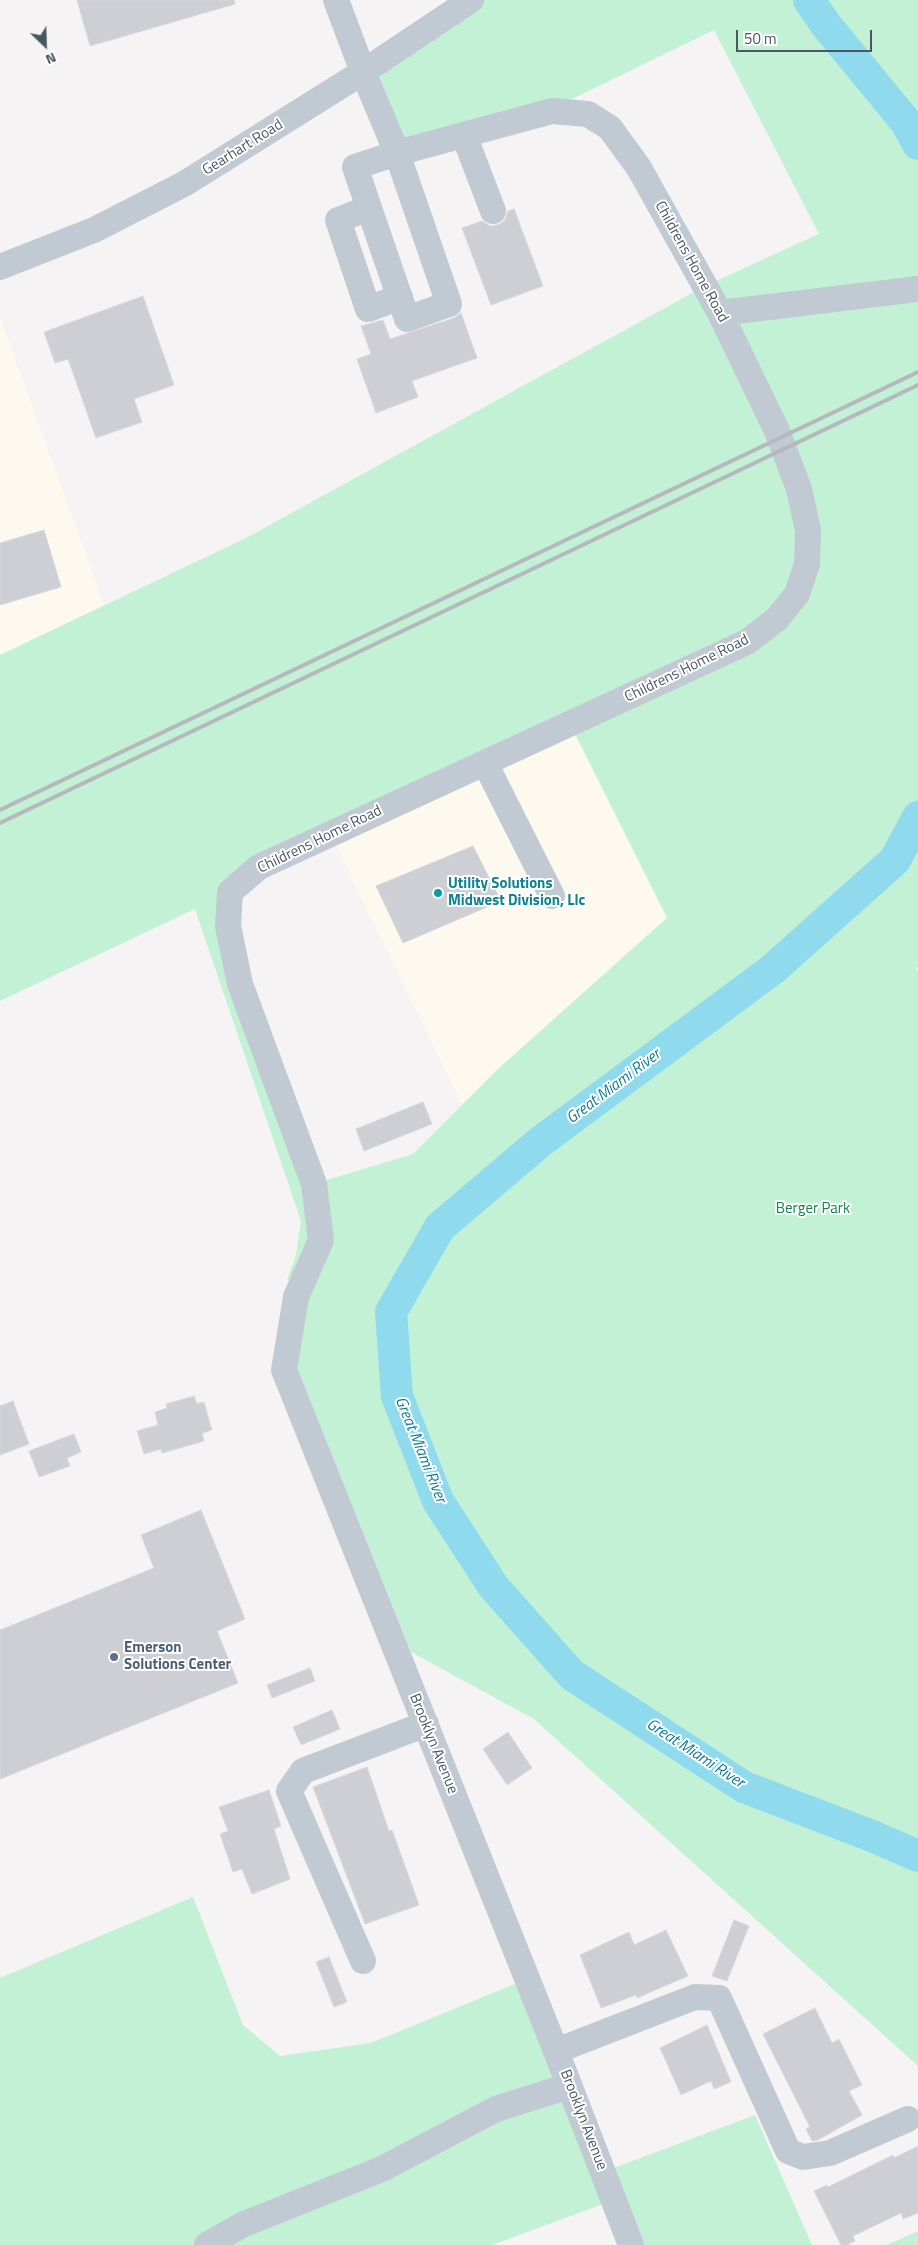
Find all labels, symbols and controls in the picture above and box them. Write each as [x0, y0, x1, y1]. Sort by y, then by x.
north arrow [20, 20, 70, 70]
scale bar [738, 20, 874, 52]
text: 50 m [744, 27, 777, 50]
text: N [43, 48, 60, 71]
street label: Gearhart Road [200, 116, 286, 180]
street label: Childrens Home Road [650, 198, 732, 326]
street label: Childrens Home Road [622, 631, 752, 707]
street label: Childrens Home Road [255, 802, 385, 878]
place label: Utility Solutions Midwest Division, Llc [448, 875, 585, 910]
marker: Utility Solutions Midwest Division, Llc [432, 887, 444, 899]
water label: Great Miami River [563, 1045, 665, 1129]
park label: Berger Park [776, 1200, 850, 1218]
water label: Great Miami River [390, 1394, 450, 1506]
place label: Emerson Solutions Center [124, 1639, 231, 1674]
marker: Emerson Solutions Center [108, 1651, 120, 1663]
street label: Brooklyn Avenue [405, 1691, 461, 1797]
water label: Great Miami River [642, 1715, 748, 1793]
street label: Brooklyn Avenue [556, 2067, 610, 2173]

